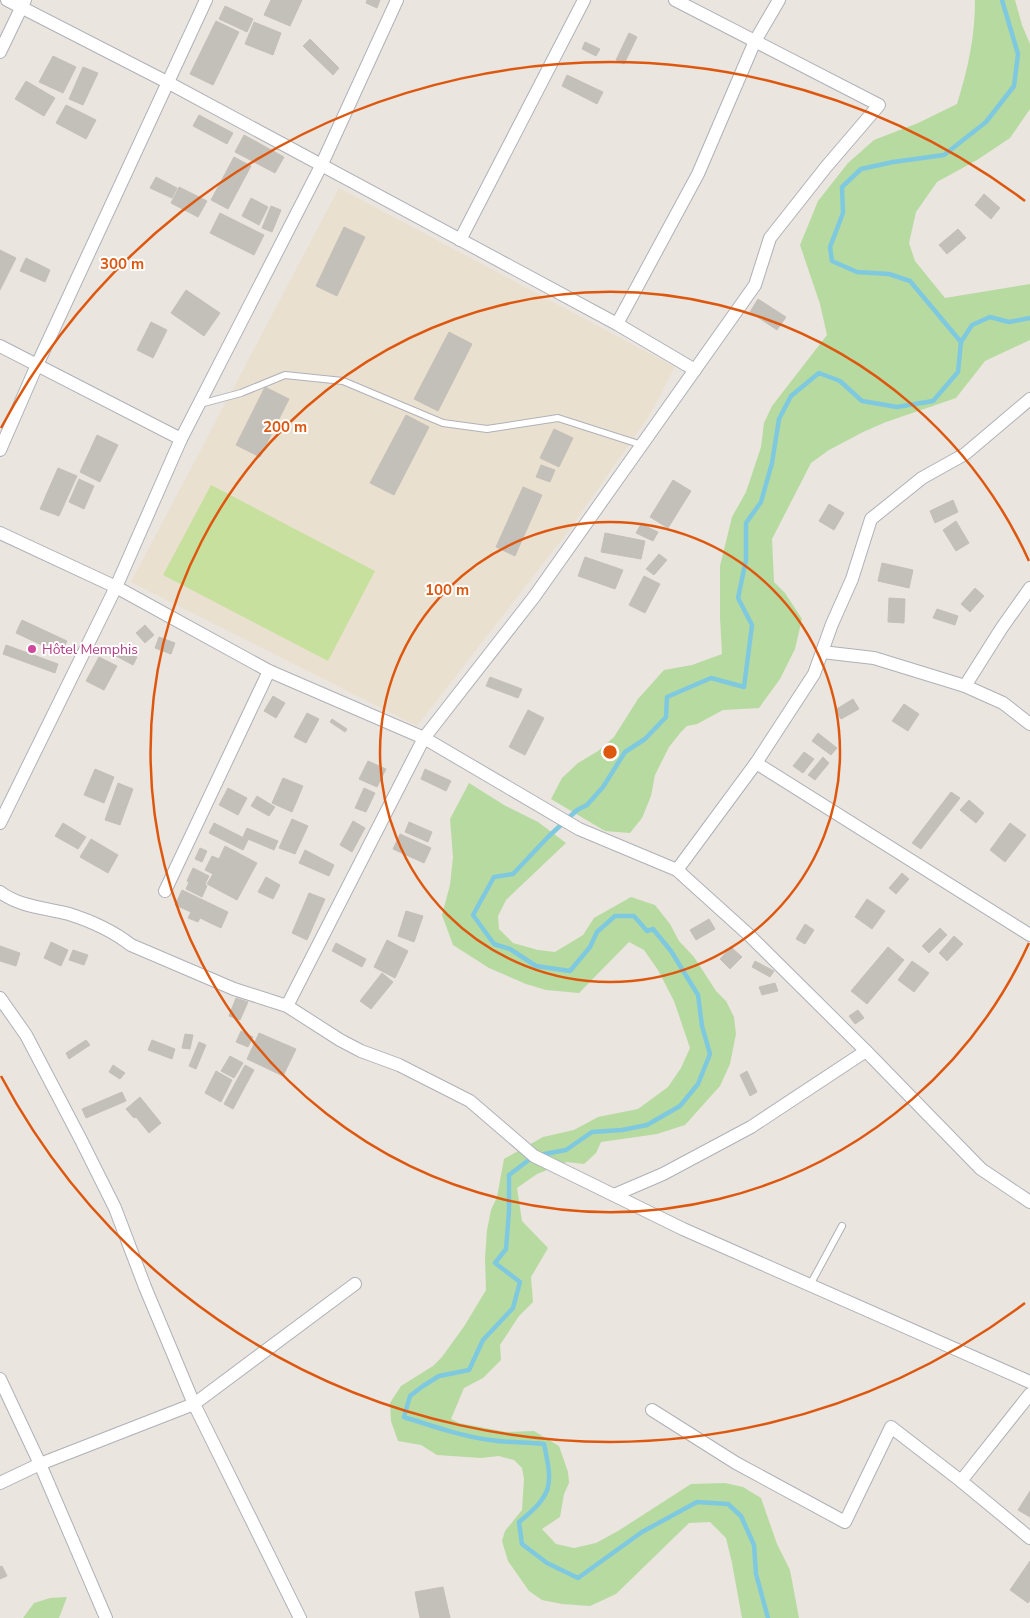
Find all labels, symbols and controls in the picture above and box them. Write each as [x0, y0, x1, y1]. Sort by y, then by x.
text: 300 m [100, 254, 144, 274]
text: 200 m [263, 417, 307, 437]
text: 100 m [425, 580, 469, 600]
place label: Hôtel Memphis [42, 640, 138, 659]
marker: Hôtel Memphis [26, 643, 38, 655]
centre of rings [601, 743, 619, 761]

